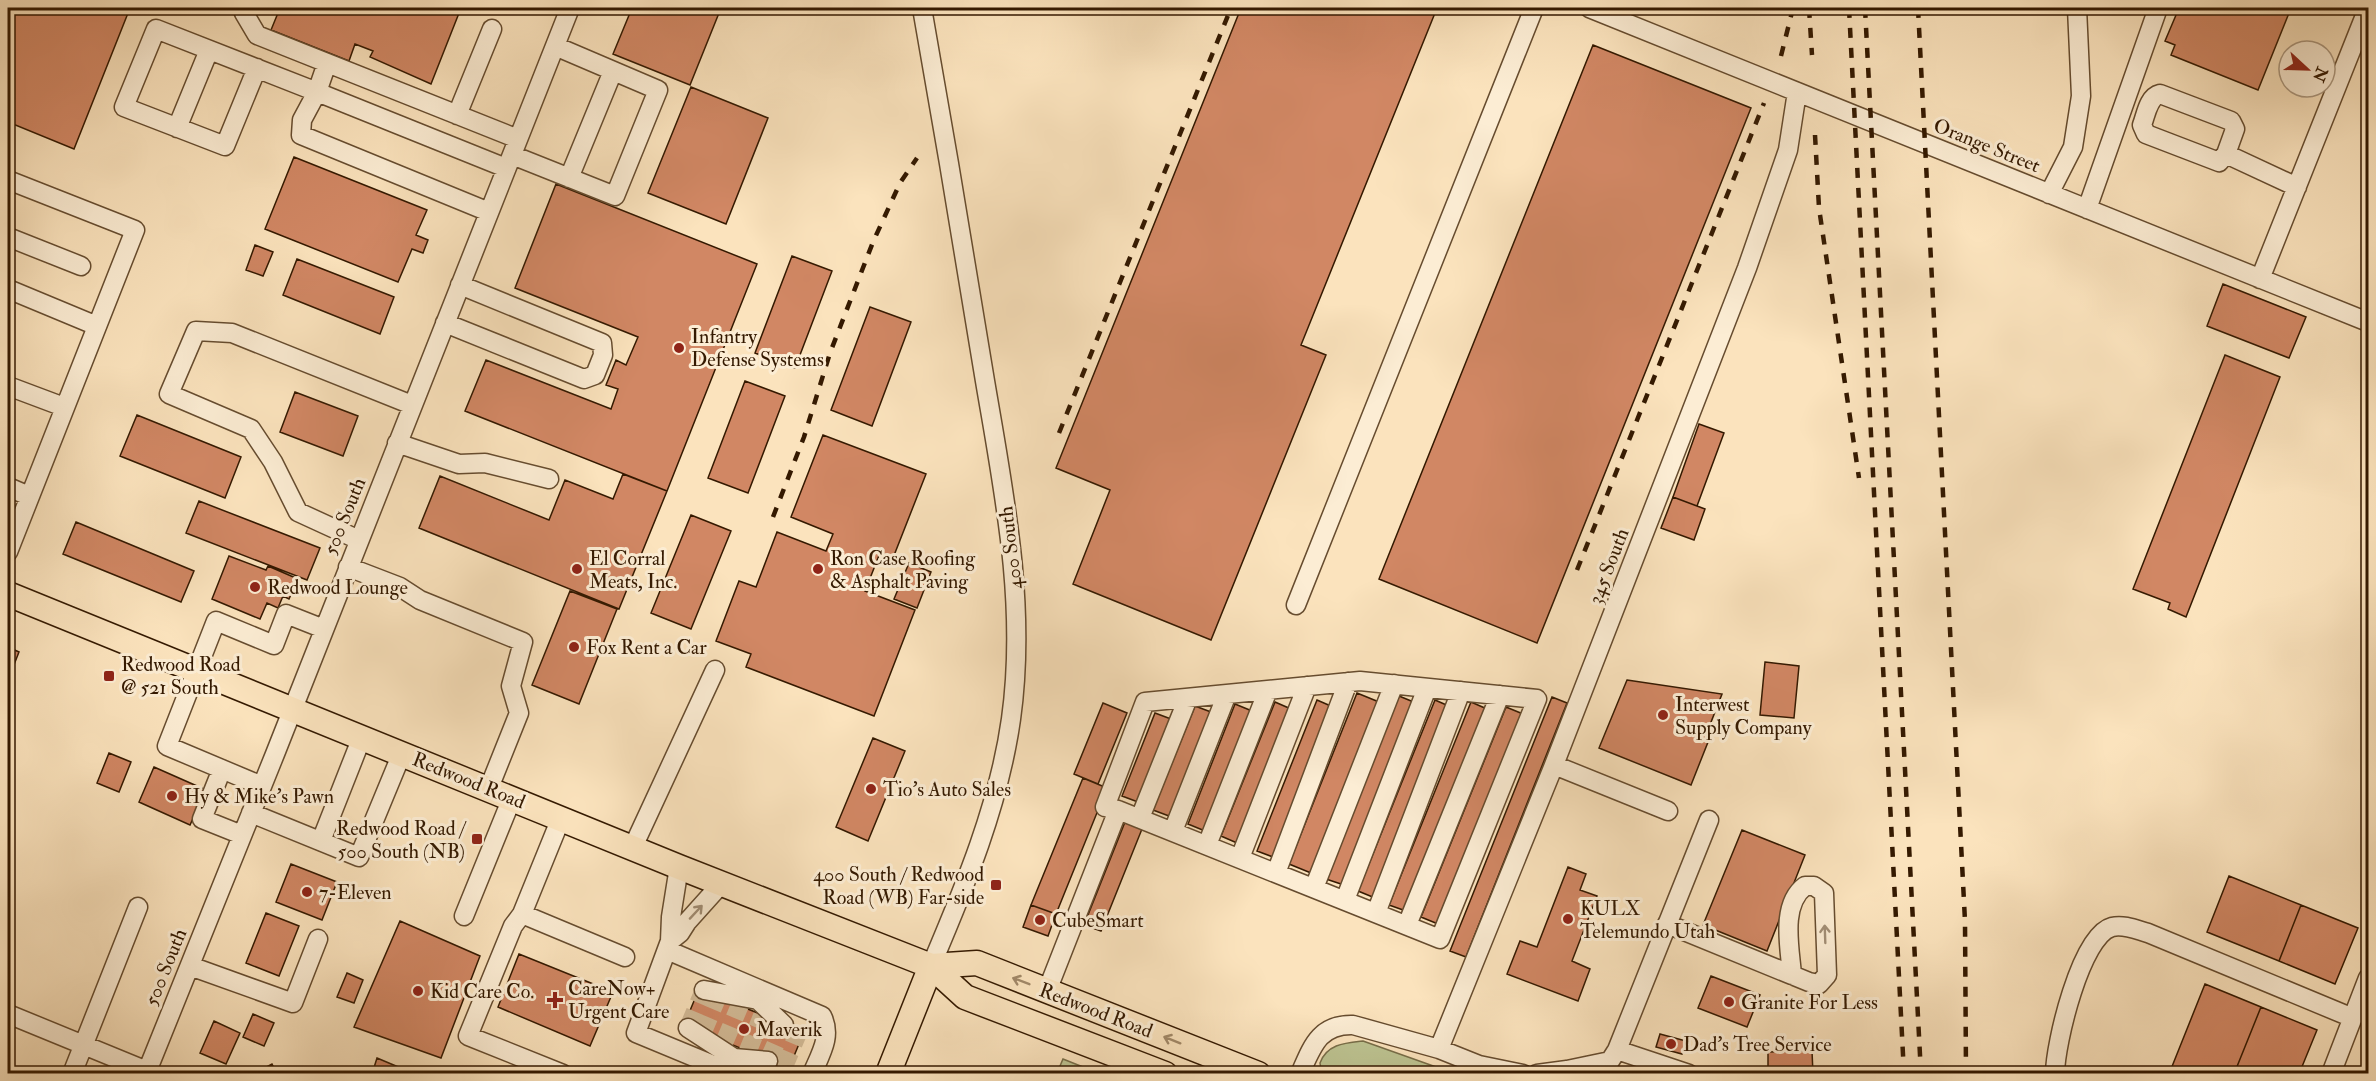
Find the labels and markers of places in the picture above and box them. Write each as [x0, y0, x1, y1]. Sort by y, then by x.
place label: Infantry Defense Systems [691, 324, 824, 372]
marker: Infantry Defense Systems [672, 341, 686, 355]
place label: El Corral Meats, Inc. [589, 546, 677, 594]
place label: Ron Case Roofing & Asphalt Paving [830, 546, 976, 595]
marker: El Corral Meats, Inc. [570, 562, 584, 576]
marker: Ron Case Roofing & Asphalt Paving [811, 562, 825, 576]
place label: Redwood Lounge [267, 575, 408, 600]
marker: Redwood Lounge [248, 580, 262, 594]
place label: Fox Rent a Car [586, 635, 707, 660]
marker: Fox Rent a Car [567, 640, 581, 654]
place label: Redwood Road @ 521 South [121, 652, 241, 700]
marker: Redwood Road @ 521 South [102, 669, 116, 683]
place label: Interwest Supply Company [1675, 692, 1813, 741]
marker: Interwest Supply Company [1656, 708, 1670, 722]
place label: Tio's Auto Sales [883, 777, 1011, 802]
marker: Tio's Auto Sales [864, 782, 878, 796]
place label: Hy & Mike's Pawn [184, 784, 334, 809]
marker: Hy & Mike's Pawn [165, 789, 179, 803]
place label: Redwood Road / 500 South (NB) [336, 816, 467, 864]
marker: Redwood Road / 500 South (NB) [470, 832, 484, 846]
place label: 400 South / Redwood Road (WB) Far-side [813, 862, 984, 910]
marker: 400 South / Redwood Road (WB) Far-side [989, 878, 1003, 892]
place label: 7-Eleven [319, 880, 392, 905]
marker: 7-Eleven [300, 885, 314, 899]
place label: KULX Telemundo Utah [1580, 896, 1716, 944]
place label: CubeSmart [1052, 908, 1144, 933]
marker: KULX Telemundo Utah [1561, 912, 1575, 926]
marker: CubeSmart [1033, 913, 1047, 927]
place label: CareNow+ Urgent Care [568, 976, 669, 1024]
place label: Kid Care Co. [430, 979, 534, 1004]
marker: Kid Care Co. [411, 984, 425, 998]
place label: Granite For Less [1741, 990, 1878, 1015]
marker: CareNow+ Urgent Care [546, 991, 564, 1009]
marker: Granite For Less [1722, 995, 1736, 1009]
place label: Maverik [756, 1017, 823, 1042]
marker: Maverik [737, 1022, 751, 1036]
place label: Dad's Tree Service [1683, 1032, 1832, 1057]
marker: Dad's Tree Service [1664, 1037, 1678, 1051]

